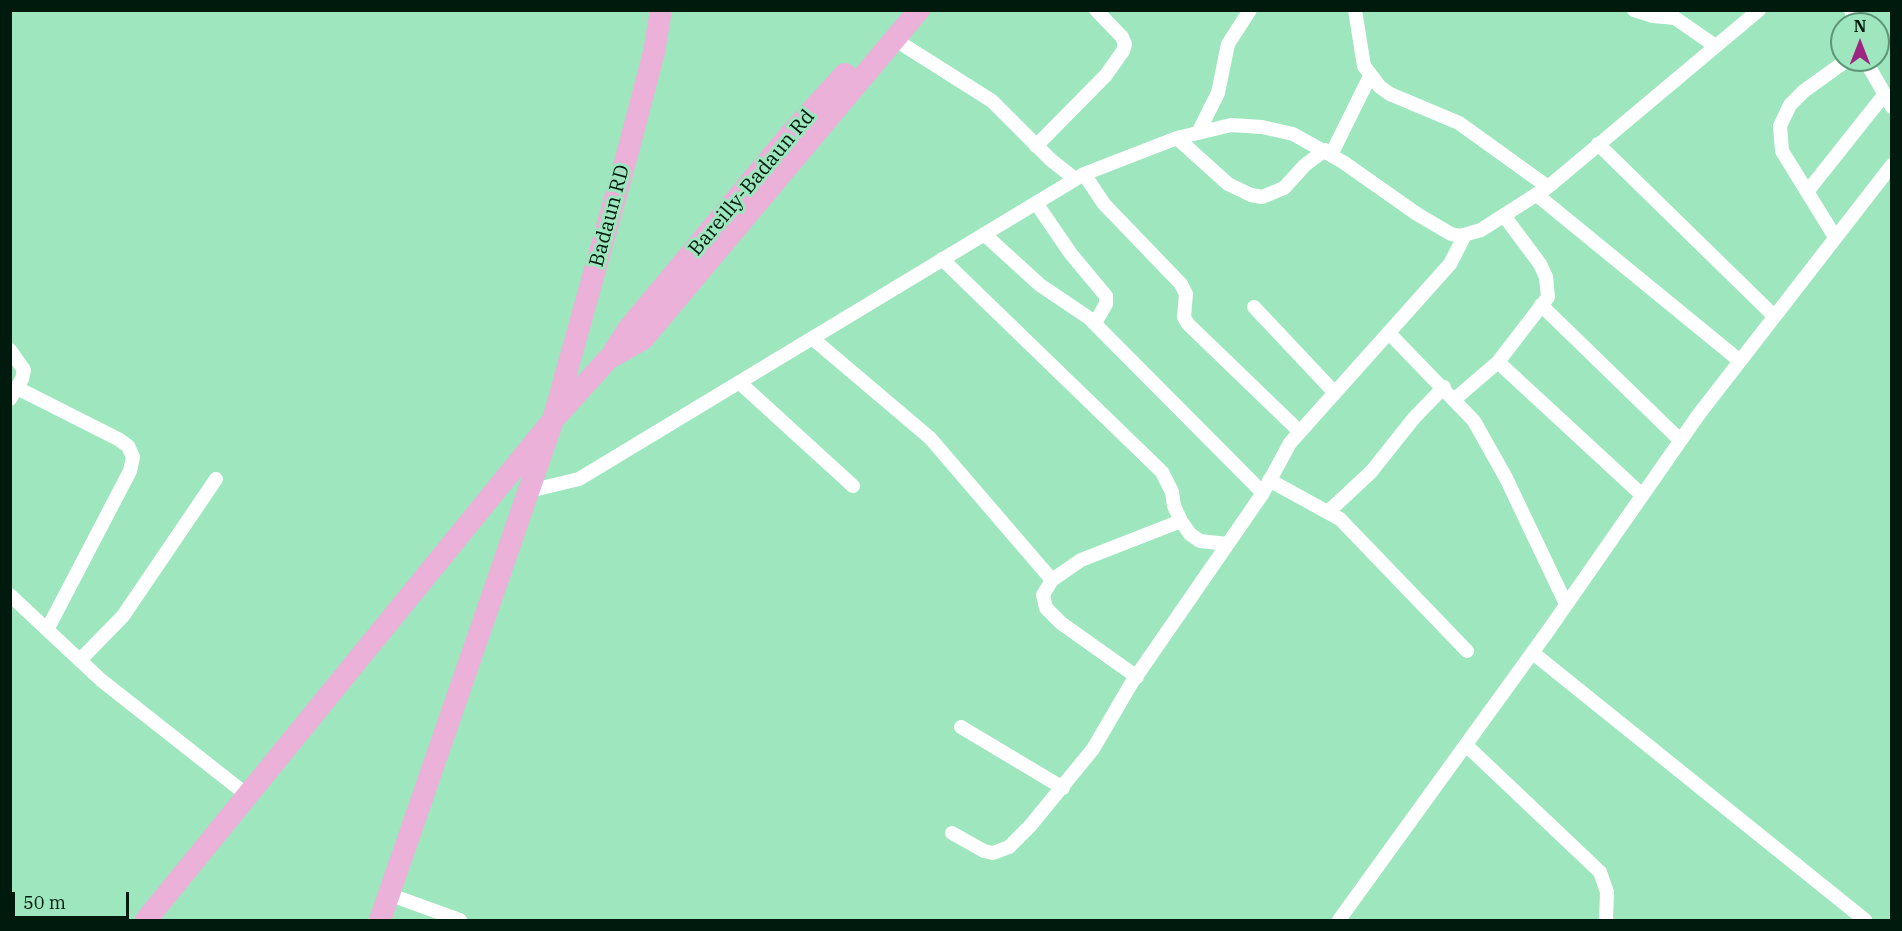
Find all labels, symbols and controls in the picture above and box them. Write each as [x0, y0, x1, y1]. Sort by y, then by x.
north arrow [1830, 12, 1890, 72]
text: N [1854, 16, 1866, 36]
street label: Bareilly-Badaun Rd [684, 105, 820, 261]
street label: Badaun RD [585, 162, 635, 270]
scale bar [15, 880, 132, 918]
text: 50 m [23, 891, 66, 914]

